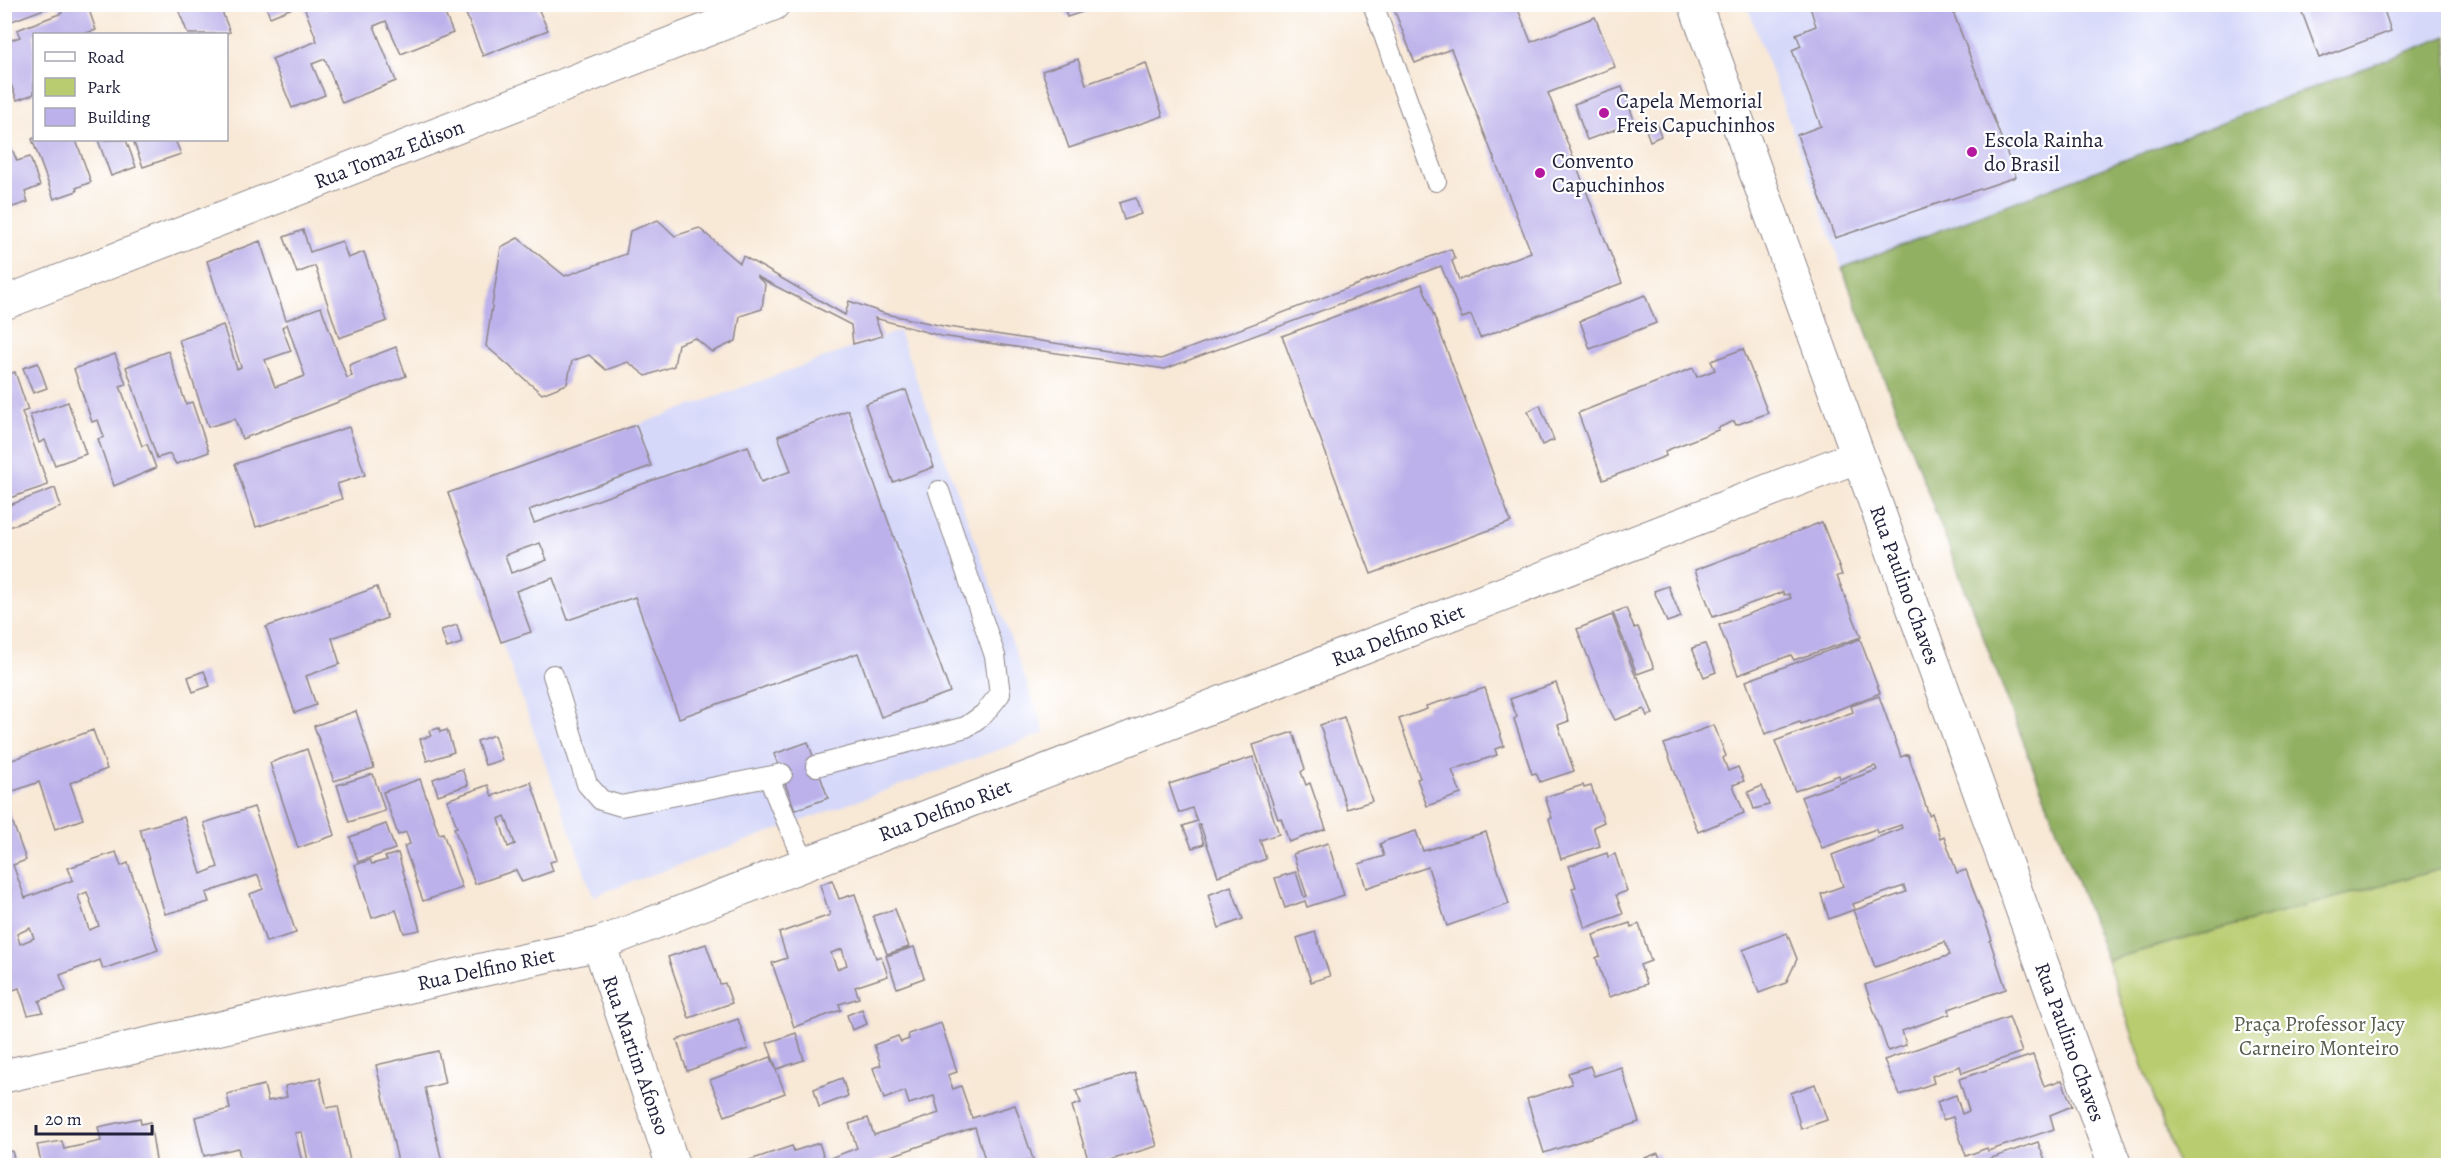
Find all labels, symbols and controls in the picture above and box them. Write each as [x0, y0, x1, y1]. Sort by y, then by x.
legend [33, 33, 228, 141]
text: Road [87, 45, 125, 69]
text: Park [87, 75, 121, 99]
place label: Capela Memorial Freis Capuchinhos [1616, 87, 1775, 139]
text: Building [87, 105, 151, 129]
marker: Capela Memorial Freis Capuchinhos [1597, 106, 1611, 120]
street label: Rua Tomaz Edison [310, 112, 468, 196]
place label: Escola Rainha do Brasil [1984, 126, 2104, 178]
marker: Escola Rainha do Brasil [1965, 145, 1979, 159]
place label: Convento Capuchinhos [1552, 147, 1665, 199]
marker: Convento Capuchinhos [1533, 166, 1547, 180]
street label: Rua Paulino Chaves [1863, 501, 1947, 669]
street label: Rua Delfino Riet [1328, 597, 1468, 673]
street label: Rua Delfino Riet [875, 772, 1015, 848]
street label: Rua Delfino Riet [415, 941, 558, 997]
street label: Rua Paulino Chaves [2028, 958, 2112, 1126]
street label: Rua Martim Afonso [596, 971, 676, 1139]
park label: Praça Professor Jacy Carneiro Monteiro [2233, 1010, 2405, 1062]
scale bar [36, 1098, 152, 1136]
text: 20 m [45, 1107, 82, 1131]

